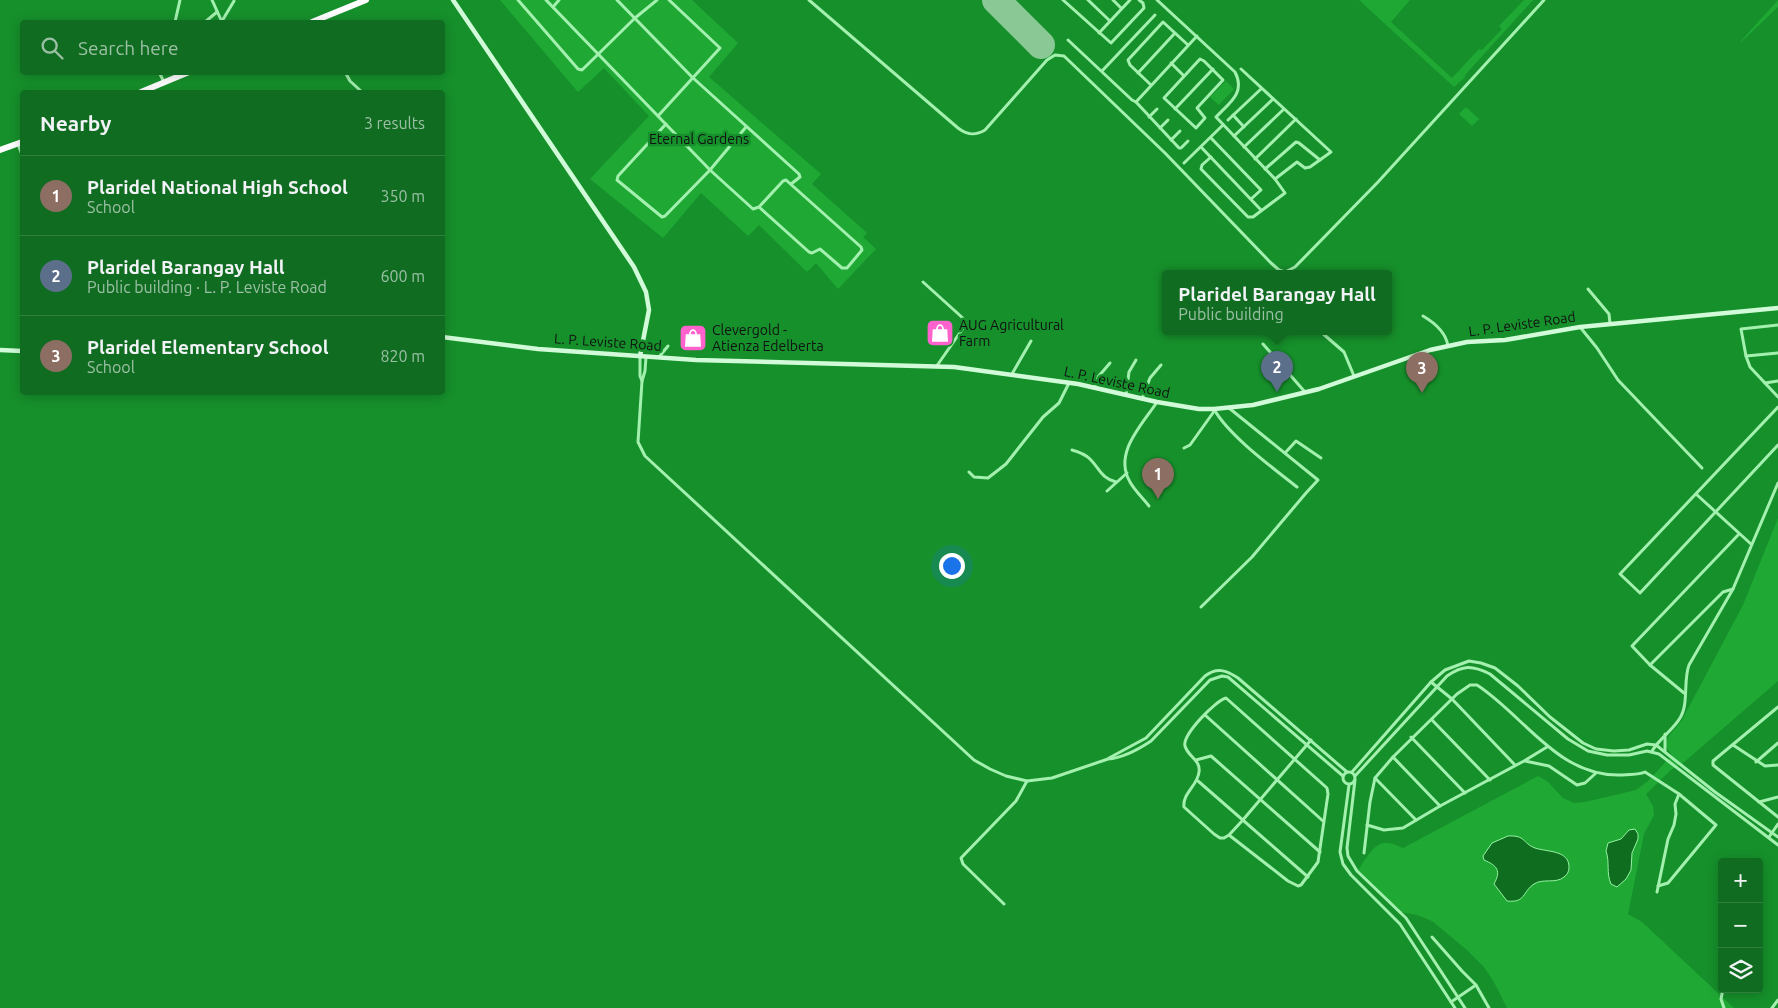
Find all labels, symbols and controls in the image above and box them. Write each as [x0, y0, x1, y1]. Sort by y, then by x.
search box [20, 20, 445, 75]
icon: search [38, 34, 66, 62]
text: Search here [78, 37, 178, 59]
text: Nearby [40, 111, 111, 135]
text: 3 results [364, 114, 425, 132]
park label: Eternal Gardens [649, 131, 749, 147]
text: Plaridel National High School [87, 176, 348, 198]
text: 1 [51, 187, 61, 205]
text: 350 m [380, 187, 425, 205]
text: School [87, 198, 135, 216]
text: Plaridel Barangay Hall [87, 256, 285, 278]
text: 2 [51, 267, 61, 285]
text: 600 m [380, 267, 425, 285]
popup [1162, 270, 1392, 335]
text: Public building · L. P. Leviste Road [87, 278, 327, 296]
text: Plaridel Barangay Hall [1178, 283, 1376, 305]
text: Public building [1178, 305, 1284, 323]
street label: L. P. Leviste Road [1467, 309, 1577, 339]
place label: AUG Agricultural Farm [959, 317, 1064, 349]
shop icon: AUG Agricultural Farm [925, 318, 955, 348]
place label: Clevergold - Atienza Edelberta [712, 322, 824, 354]
shop icon: Clevergold - Atienza Edelberta [678, 323, 708, 353]
street label: L. P. Leviste Road [554, 330, 662, 354]
text: Plaridel Elementary School [87, 336, 328, 358]
text: 3 [51, 347, 61, 365]
text: 820 m [380, 347, 425, 365]
pin: 2 [1261, 351, 1293, 392]
pin: 3 [1406, 352, 1438, 393]
text: School [87, 358, 135, 376]
street label: L. P. Leviste Road [1063, 363, 1171, 401]
pin: 1 [1142, 458, 1174, 499]
your location [939, 553, 965, 579]
map controls [1718, 858, 1763, 993]
button: + [1718, 858, 1763, 903]
button: − [1718, 903, 1763, 948]
button: layers [1718, 948, 1763, 993]

